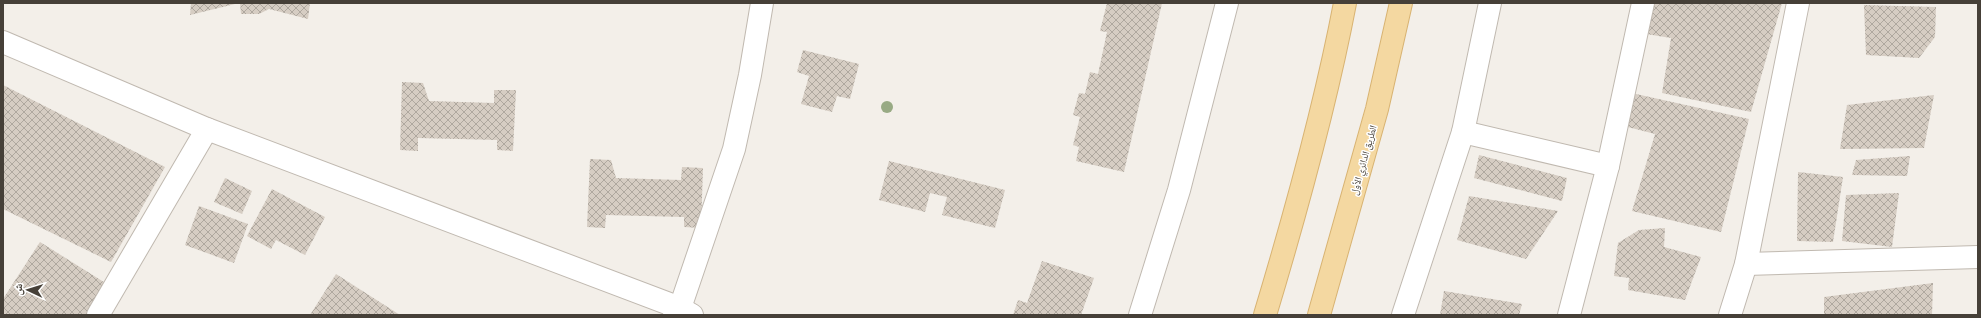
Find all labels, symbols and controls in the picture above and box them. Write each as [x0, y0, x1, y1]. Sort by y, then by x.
street label: الطريق الدائري الأول [1348, 124, 1381, 197]
north arrow [8, 270, 48, 310]
text: ش [12, 283, 26, 296]

